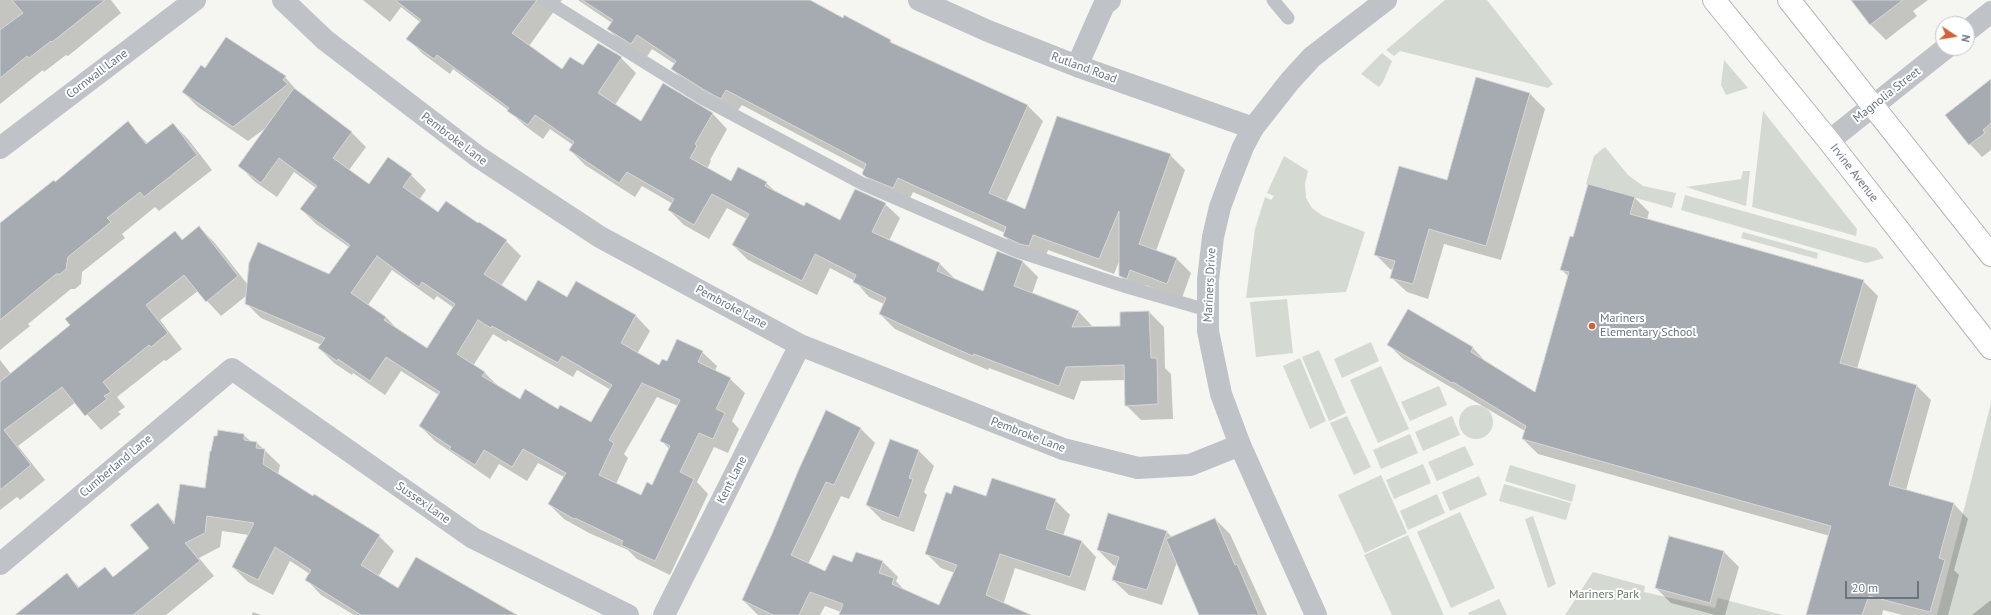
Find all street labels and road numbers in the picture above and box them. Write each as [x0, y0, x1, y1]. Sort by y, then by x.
street label: Cornwall Lane [63, 46, 131, 102]
street label: Rutland Road [1049, 49, 1119, 87]
street label: Magnolia Street [1850, 64, 1924, 126]
street label: Pembroke Lane [418, 110, 490, 168]
street label: Irvine Avenue [1827, 141, 1881, 205]
street label: Mariners Drive [1201, 247, 1219, 323]
street label: Pembroke Lane [693, 282, 769, 332]
street label: Pembroke Lane [989, 414, 1067, 456]
street label: Cumberland Lane [77, 432, 155, 500]
street label: Kent Lane [714, 454, 750, 506]
street label: Sussex Lane [393, 479, 453, 527]

